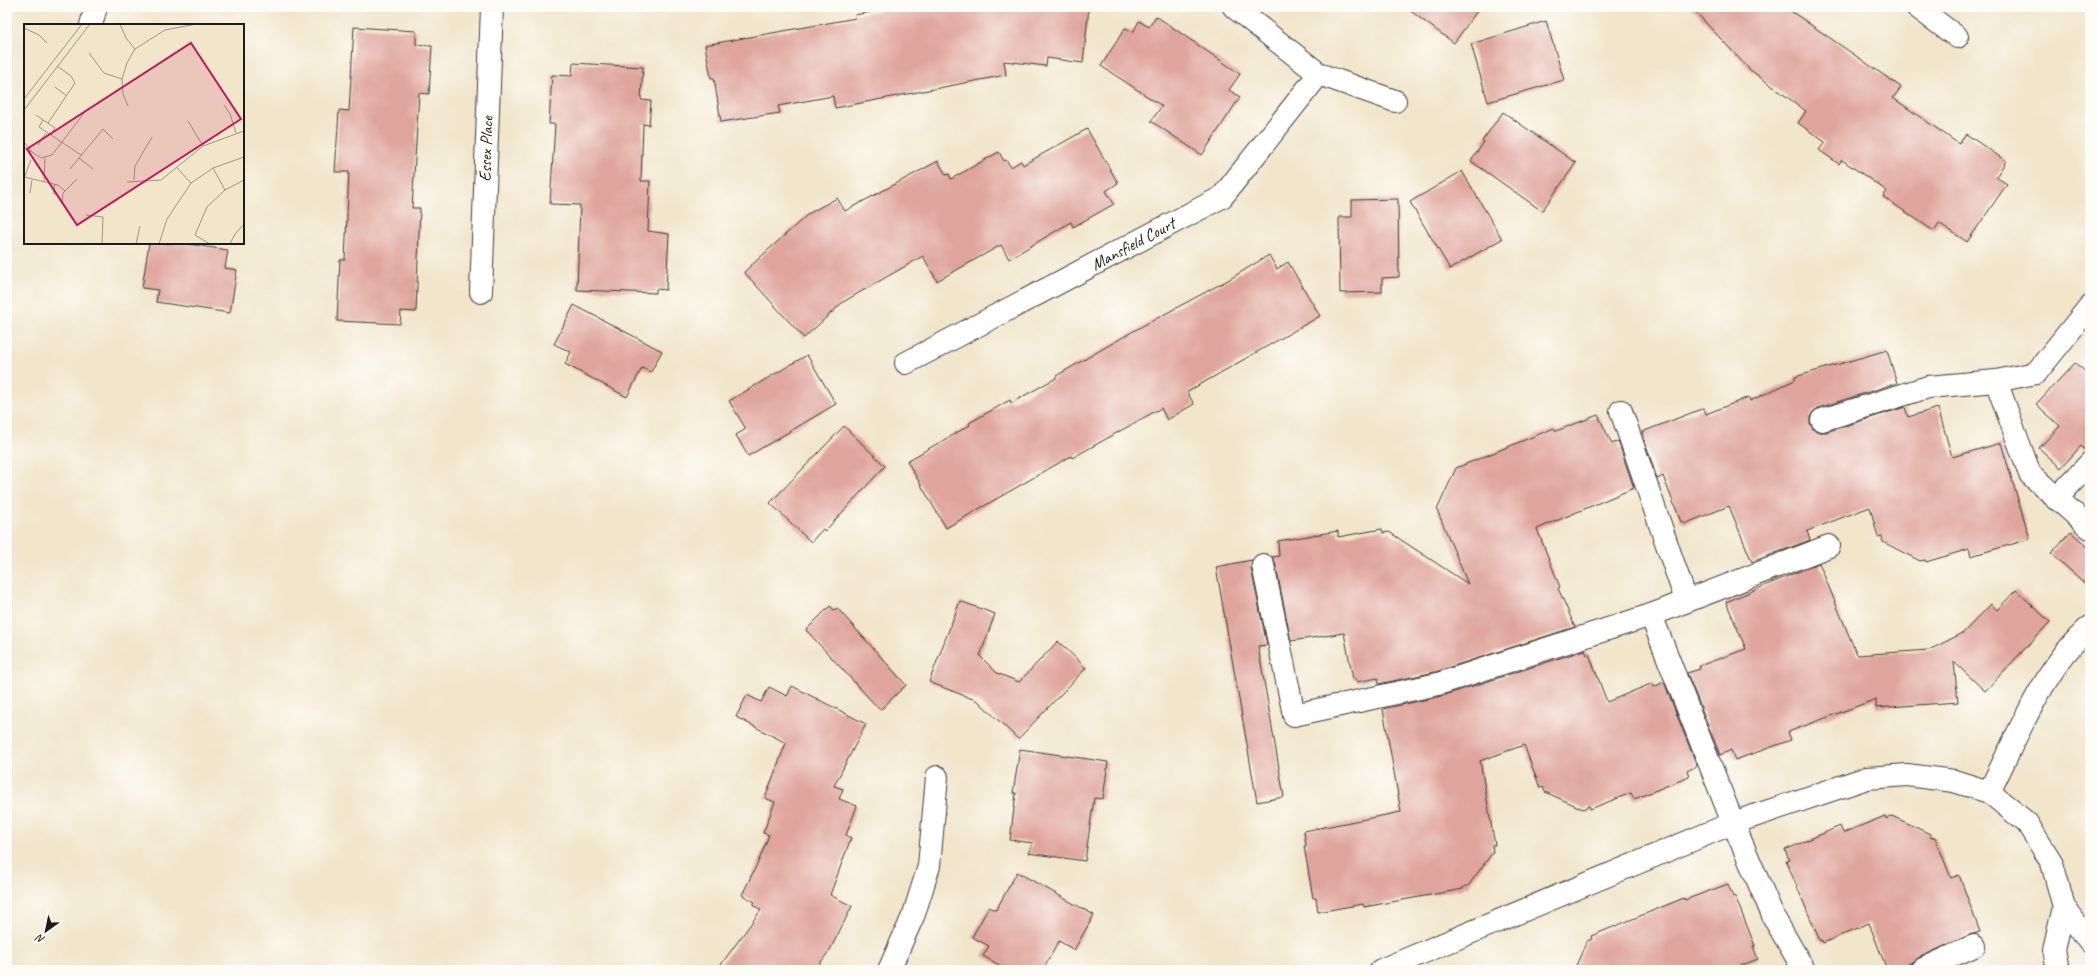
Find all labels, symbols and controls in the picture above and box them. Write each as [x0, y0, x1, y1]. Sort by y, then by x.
inset map [24, 24, 244, 244]
street label: Essex Place [474, 115, 498, 182]
street label: Mansfield Court [1087, 212, 1181, 275]
north arrow [26, 911, 66, 951]
text: N [32, 930, 47, 947]

